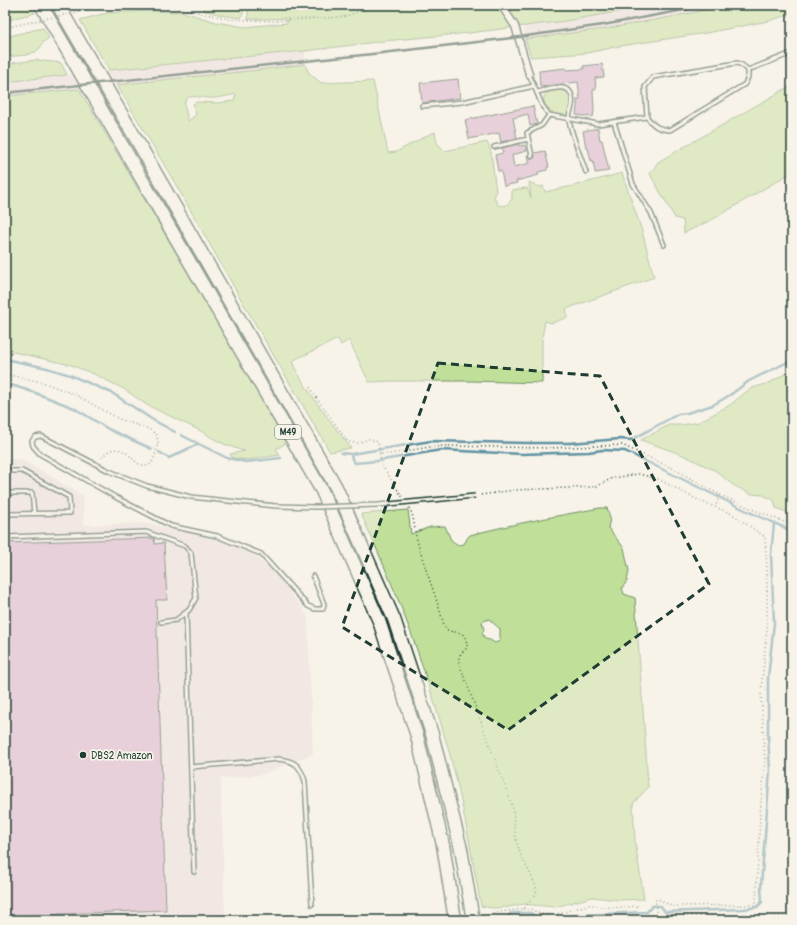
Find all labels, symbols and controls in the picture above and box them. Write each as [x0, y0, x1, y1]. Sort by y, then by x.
road number: M49 [275, 425, 301, 439]
marker: DBS2 Amazon [78, 750, 88, 760]
place label: DBS2 Amazon [91, 750, 153, 762]

